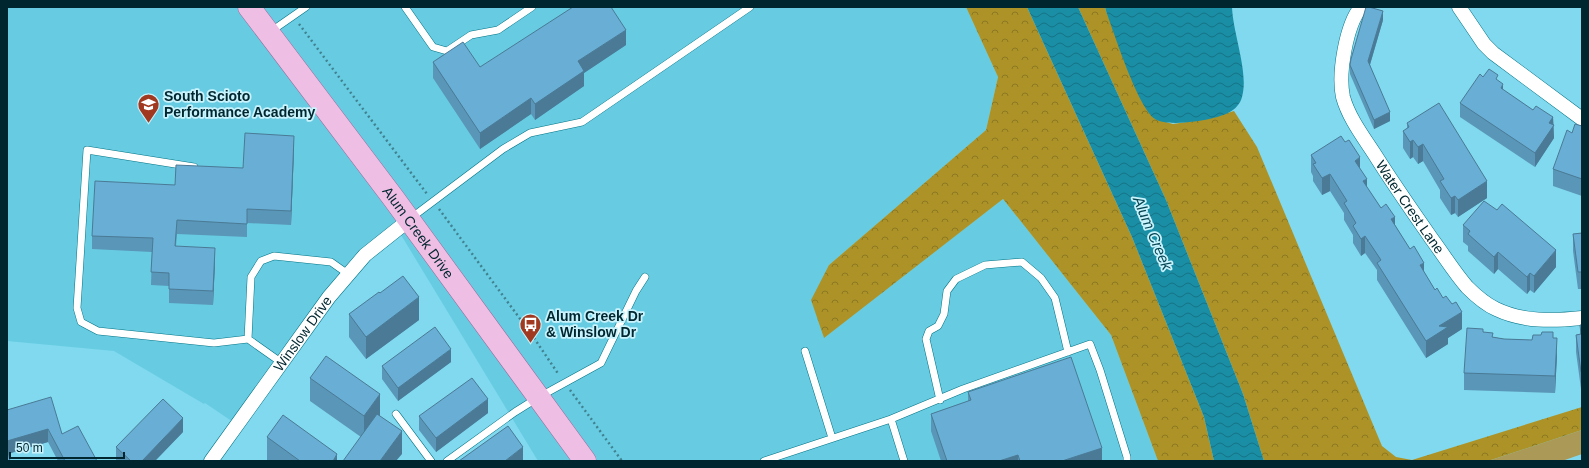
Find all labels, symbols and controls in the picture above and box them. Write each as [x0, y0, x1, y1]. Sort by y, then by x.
place label: South Scioto Performance Academy [164, 88, 315, 120]
school or university icon: South Scioto Performance Academy [135, 91, 161, 124]
street label: Water Crest Lane [1373, 157, 1448, 257]
street label: Alum Creek Drive [379, 183, 457, 282]
water label: Alum Creek [1129, 193, 1177, 274]
street label: Winslow Drive [270, 293, 335, 374]
place label: Alum Creek Dr & Winslow Dr [546, 308, 644, 340]
bus stop icon: Alum Creek Dr & Winslow Dr [518, 311, 544, 344]
scale bar [10, 434, 124, 460]
text: 50 m [16, 441, 43, 455]

